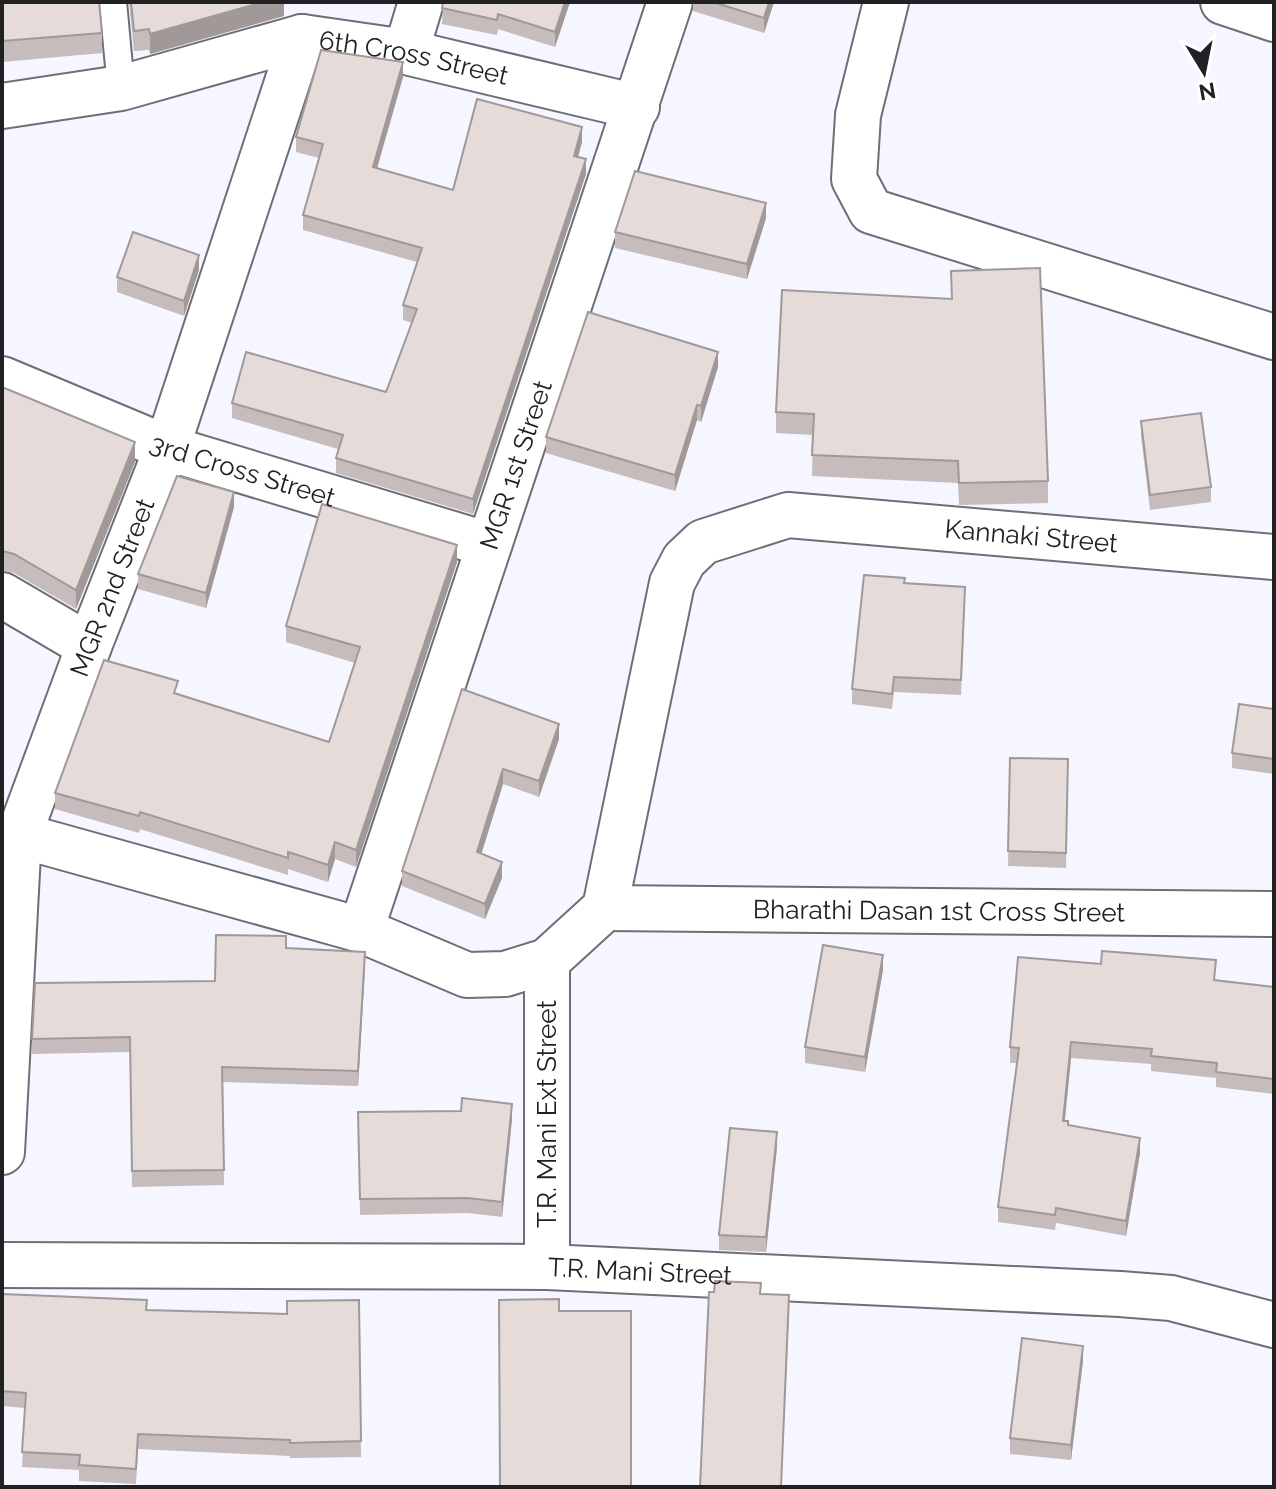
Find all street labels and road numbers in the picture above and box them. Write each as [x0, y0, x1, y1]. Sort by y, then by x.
street label: 6th Cross Street [317, 25, 512, 91]
street label: MGR 1st Street [474, 376, 558, 553]
street label: 3rd Cross Street [146, 428, 339, 513]
street label: MGR 2nd Street [64, 494, 161, 681]
street label: Kannaki Street [944, 514, 1119, 558]
street label: Bharathi Dasan 1st Cross Street [753, 894, 1126, 928]
street label: T.R. Mani Ext Street [532, 1000, 562, 1228]
street label: T.R. Mani Street [547, 1252, 733, 1291]

